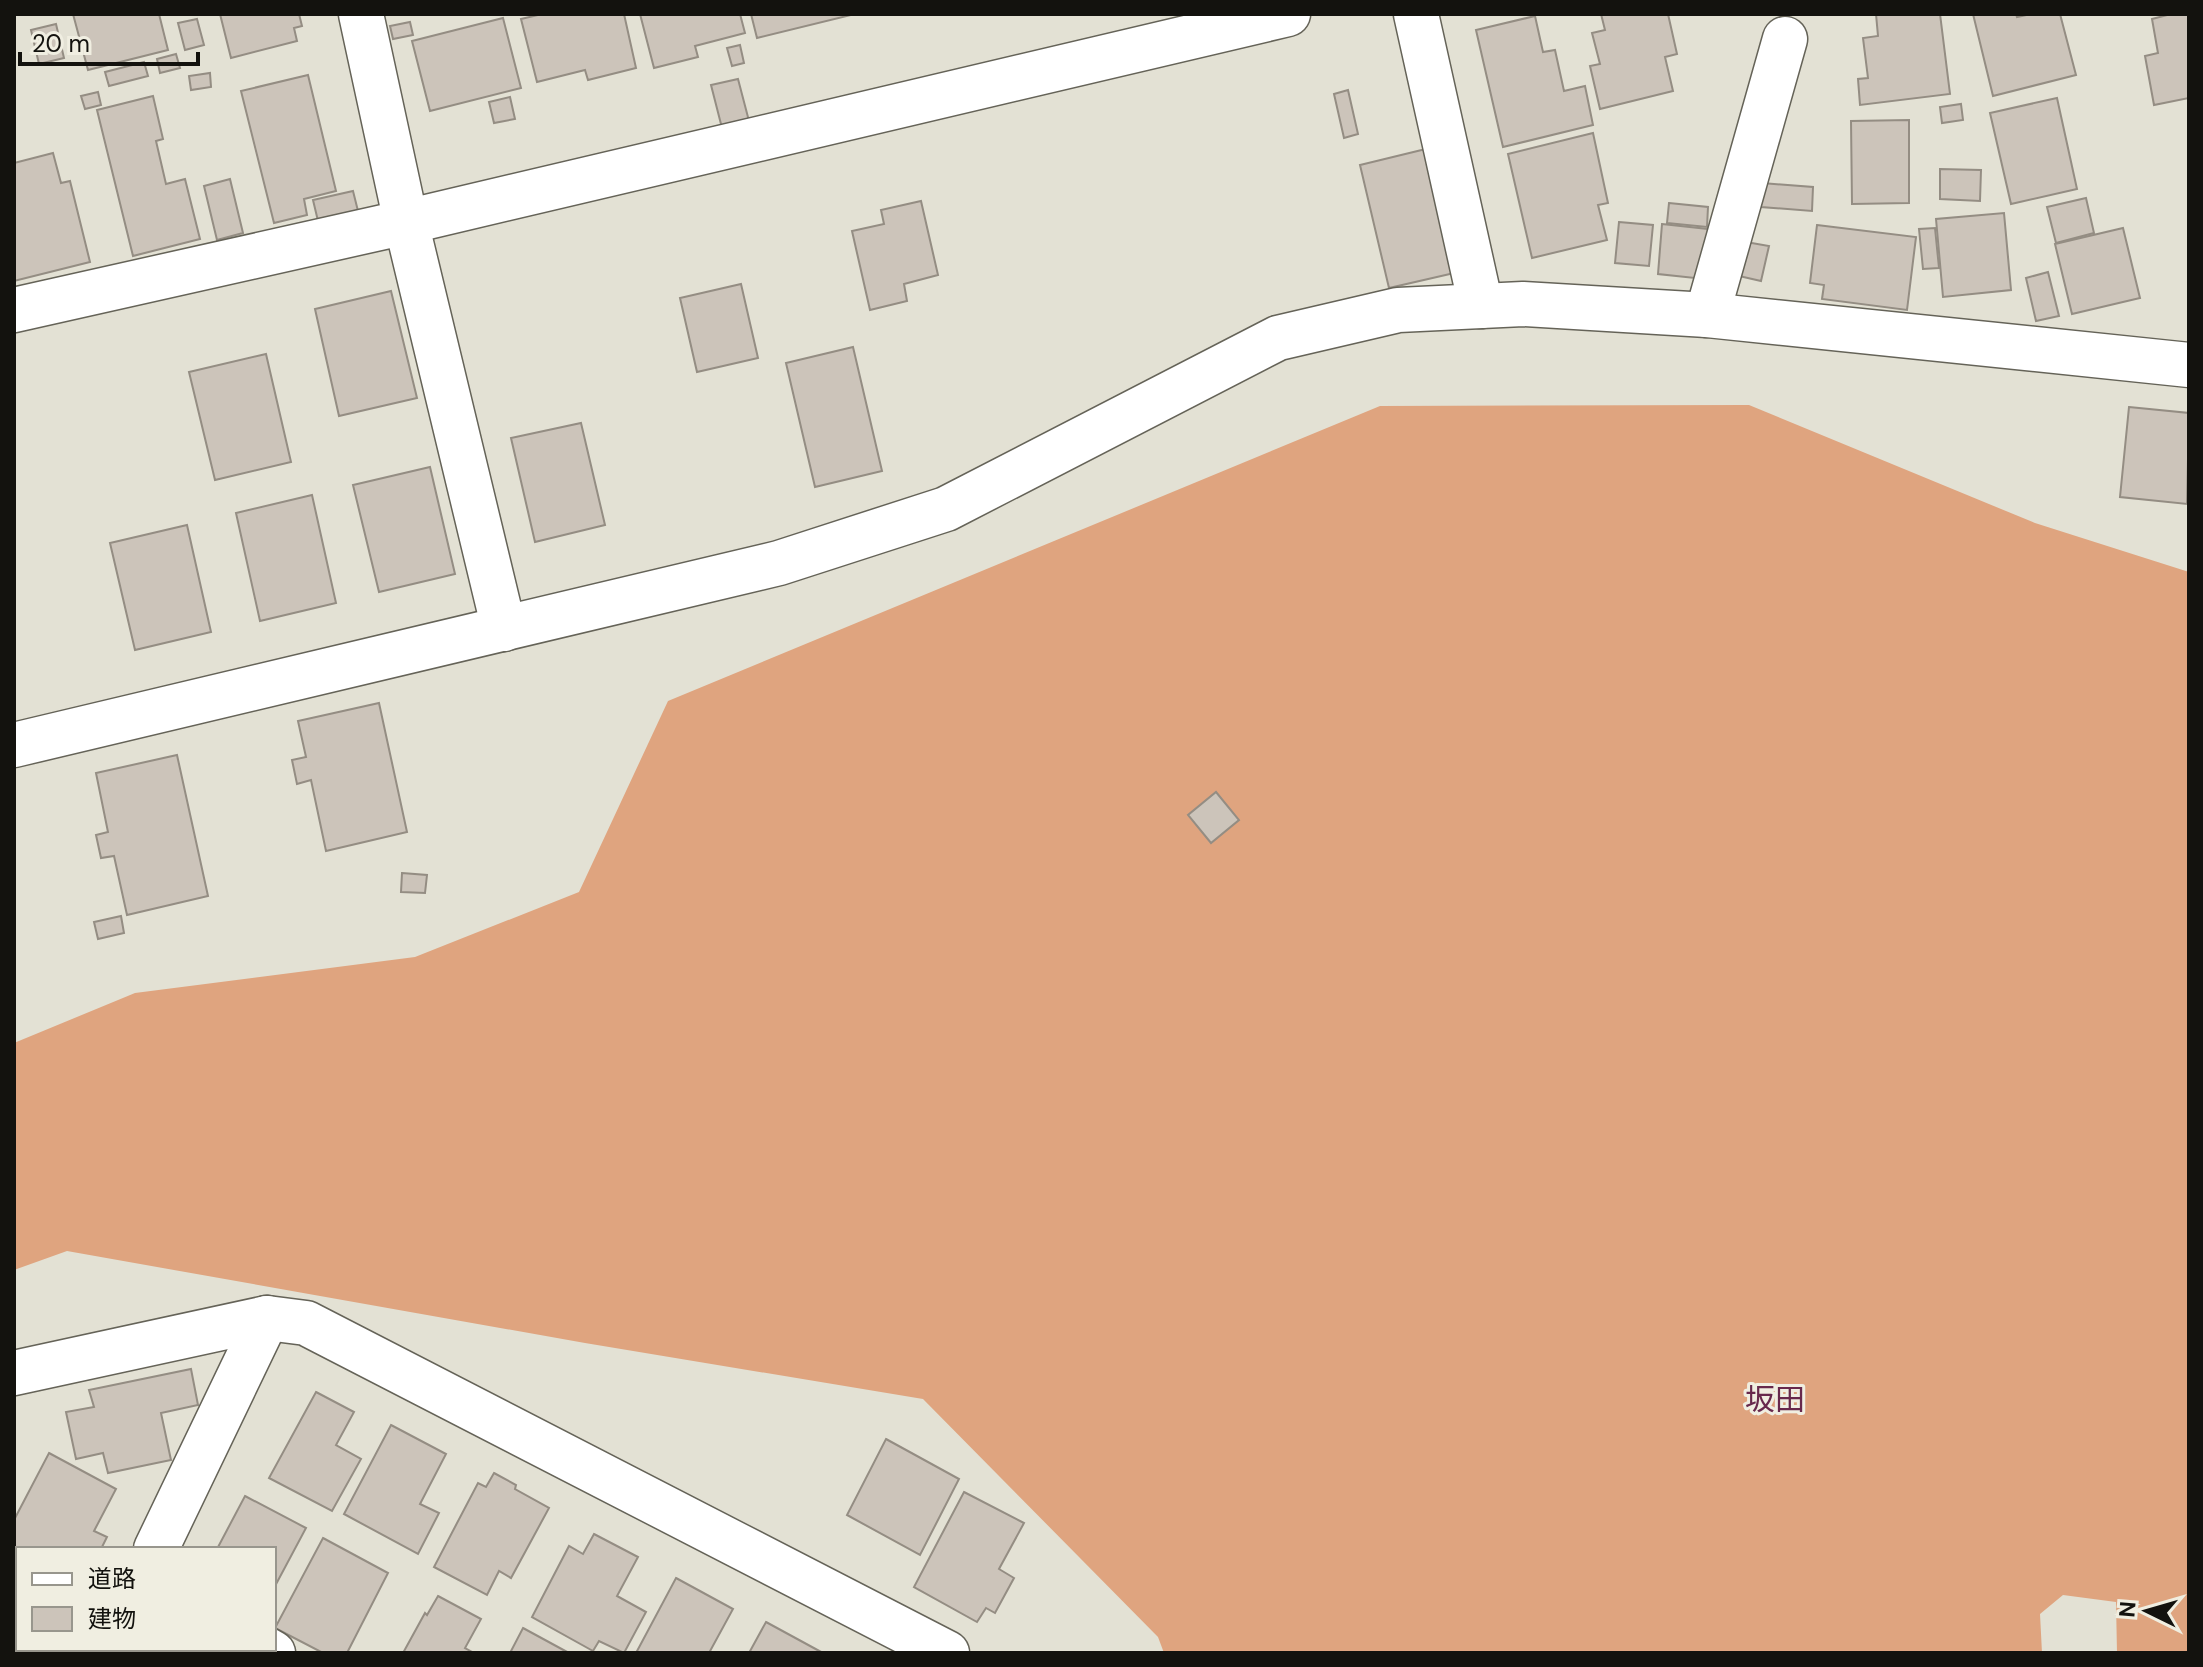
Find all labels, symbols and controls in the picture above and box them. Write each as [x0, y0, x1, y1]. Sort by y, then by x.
scale bar [20, 16, 198, 66]
text: 20 m [32, 28, 90, 59]
district label: 坂田 [1745, 1380, 1805, 1419]
legend [16, 1547, 276, 1651]
text: 道路 [88, 1563, 136, 1594]
north arrow [2107, 1571, 2187, 1651]
text: N [2112, 1600, 2143, 1619]
text: 建物 [88, 1603, 136, 1634]

